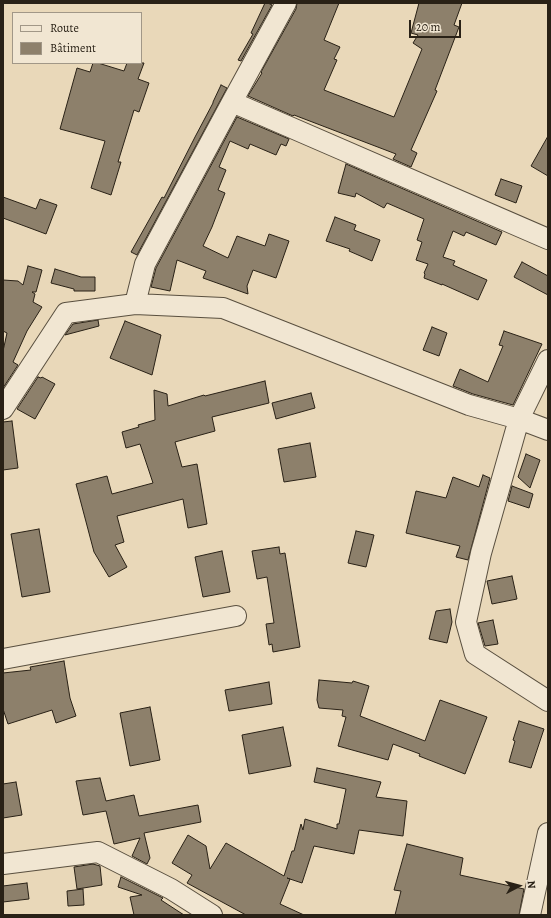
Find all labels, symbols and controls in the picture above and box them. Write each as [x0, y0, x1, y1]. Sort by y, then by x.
legend [12, 12, 142, 64]
scale bar [411, 12, 463, 38]
text: 20 m [416, 19, 440, 35]
text: Route [50, 20, 79, 36]
text: Bâtiment [50, 40, 96, 56]
north arrow [499, 866, 539, 906]
text: N [524, 880, 539, 889]

